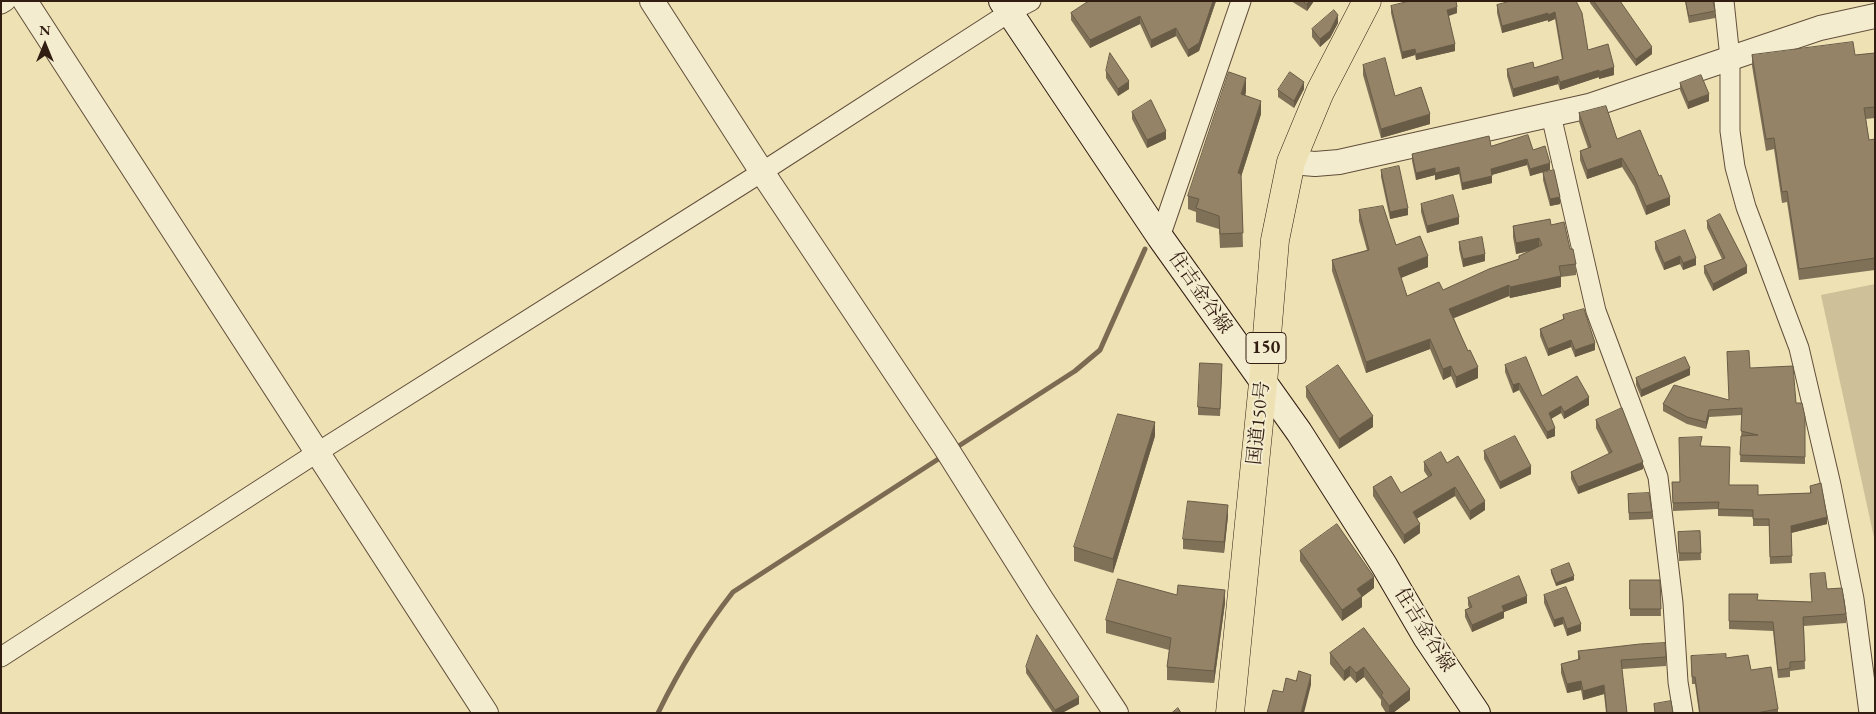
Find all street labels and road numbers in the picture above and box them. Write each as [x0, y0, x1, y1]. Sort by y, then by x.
street label: 住吉金谷線 [1163, 248, 1237, 338]
road number: 150 [1246, 332, 1286, 363]
street label: 国道150号 [1243, 380, 1275, 466]
street label: 住吉金谷線 [1389, 584, 1459, 676]

